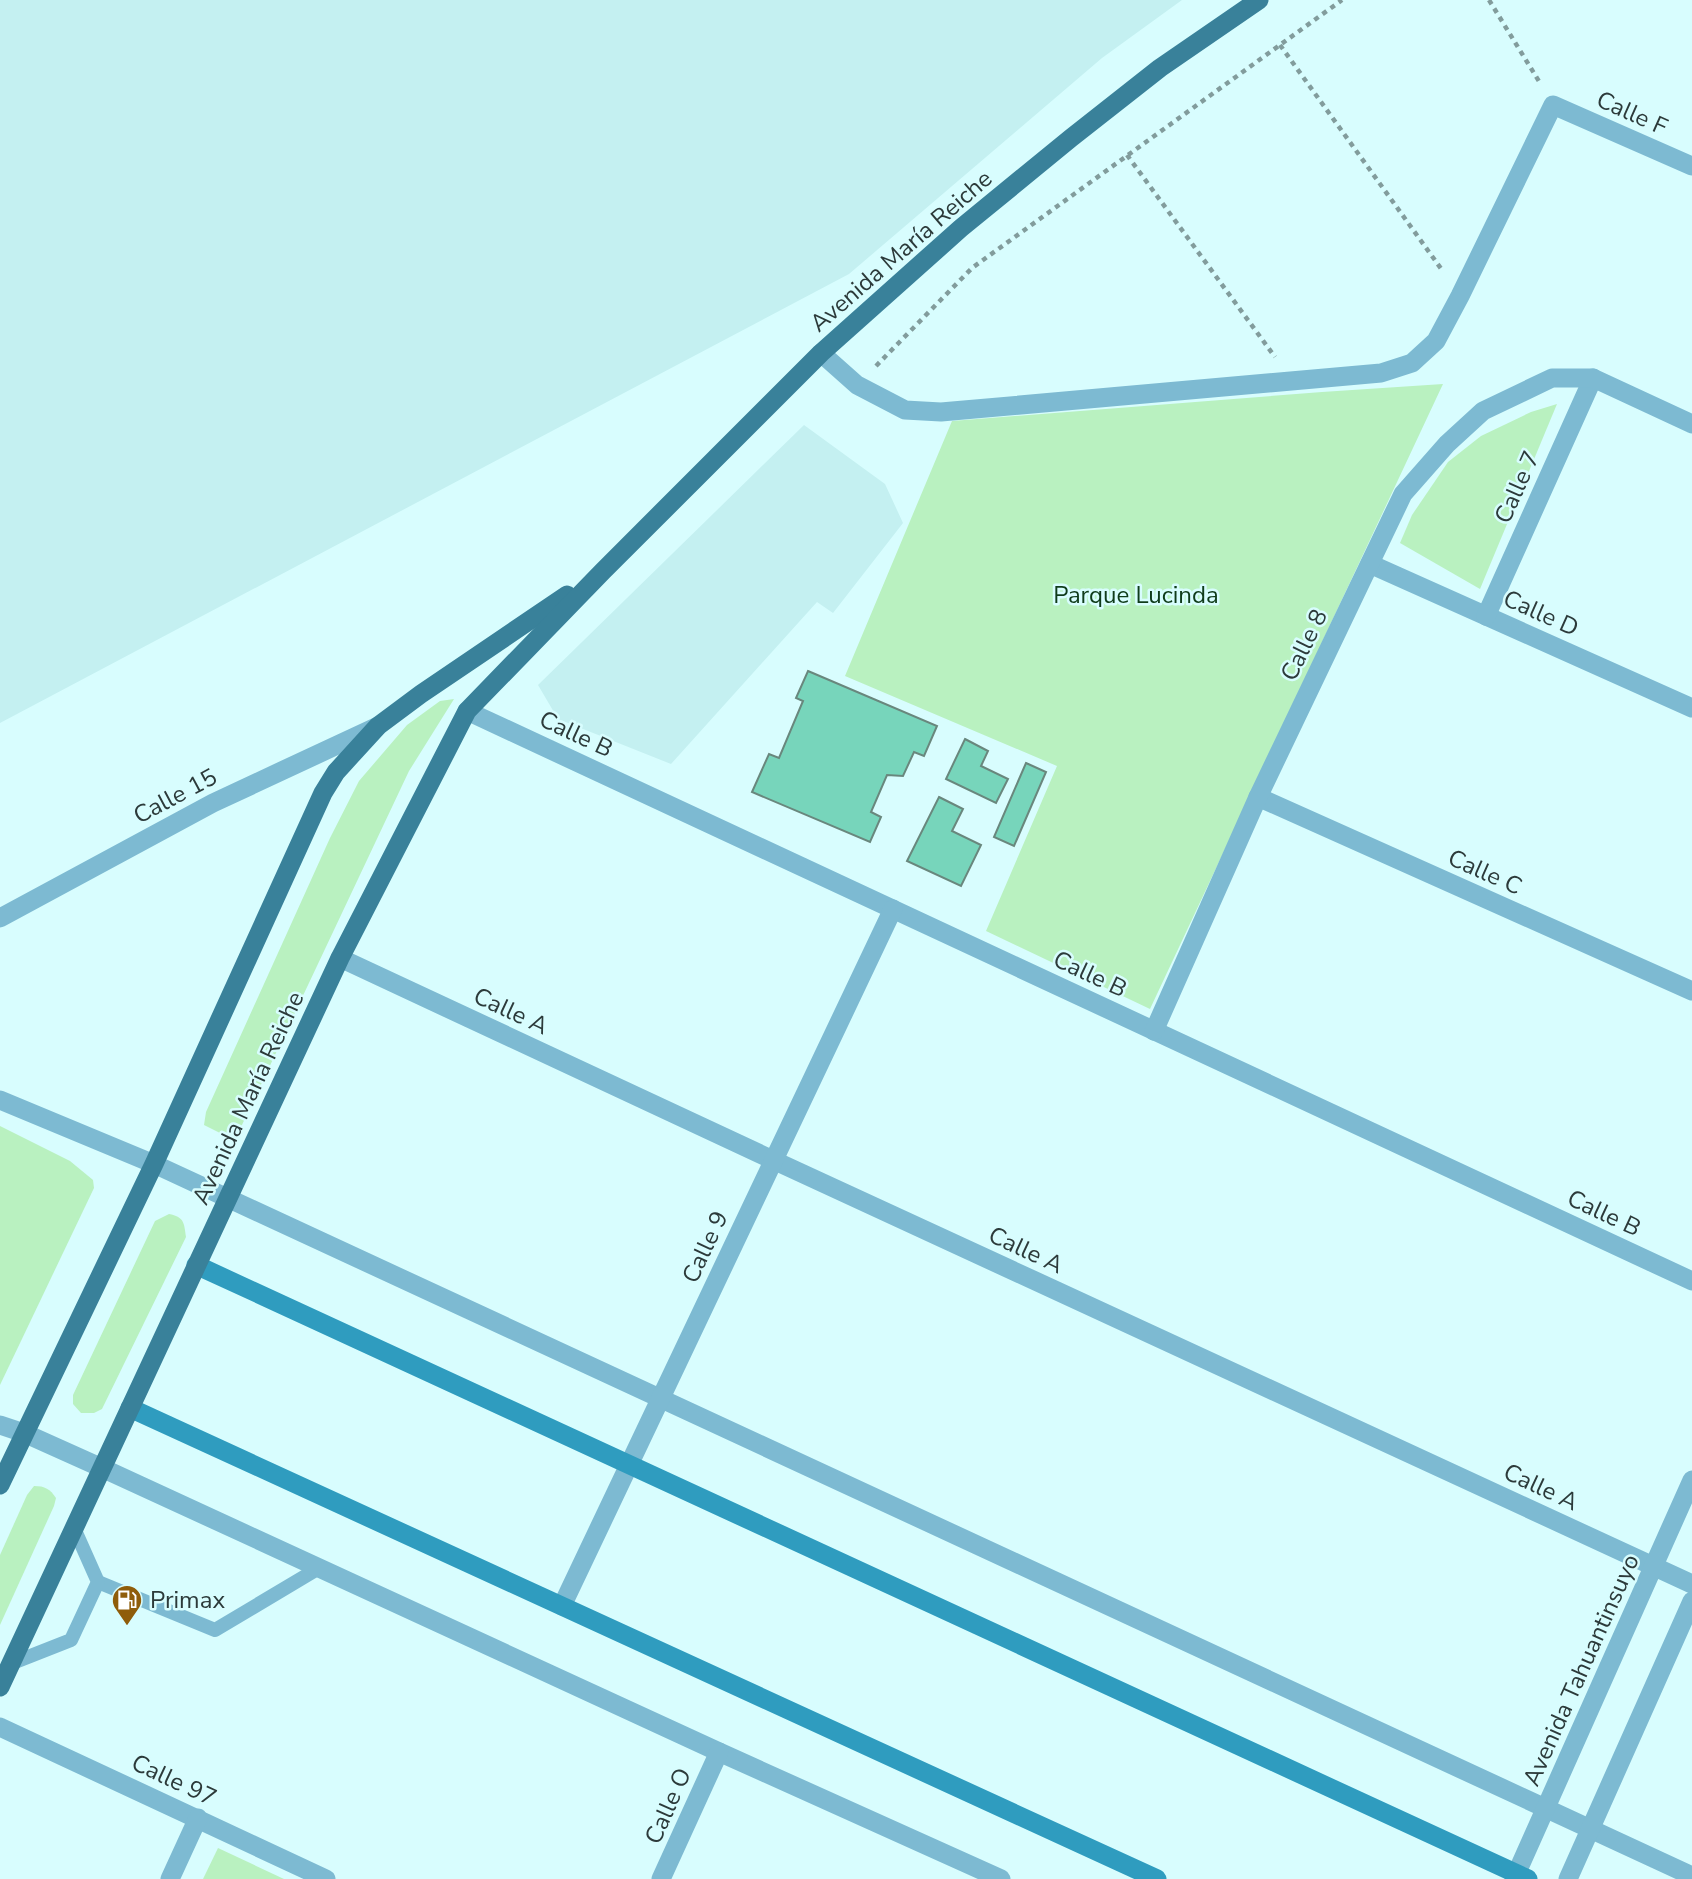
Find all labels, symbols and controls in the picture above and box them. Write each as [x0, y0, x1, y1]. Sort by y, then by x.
street label: Calle F [1591, 83, 1673, 143]
street label: Avenida María Reiche [803, 163, 999, 339]
street label: Calle 7 [1487, 446, 1547, 528]
park label: Parque Lucinda [1053, 579, 1219, 611]
street label: Calle D [1498, 582, 1584, 644]
street label: Calle 8 [1273, 604, 1335, 686]
street label: Calle B [534, 703, 618, 765]
street label: Calle 15 [128, 761, 222, 831]
street label: Calle C [1443, 842, 1527, 902]
street label: Calle B [1048, 943, 1132, 1005]
street label: Calle A [468, 980, 554, 1042]
street label: Avenida María Reiche [185, 986, 311, 1210]
street label: Calle B [1562, 1182, 1646, 1244]
street label: Calle 9 [674, 1206, 736, 1288]
street label: Calle A [983, 1219, 1069, 1281]
street label: Calle A [1498, 1456, 1584, 1518]
street label: Avenida Tahuantinsuyo [1515, 1549, 1647, 1791]
fuel station icon: Primax [110, 1583, 144, 1627]
place label: Primax [150, 1584, 225, 1616]
street label: Calle 97 [126, 1746, 222, 1814]
street label: Calle O [637, 1763, 699, 1849]

